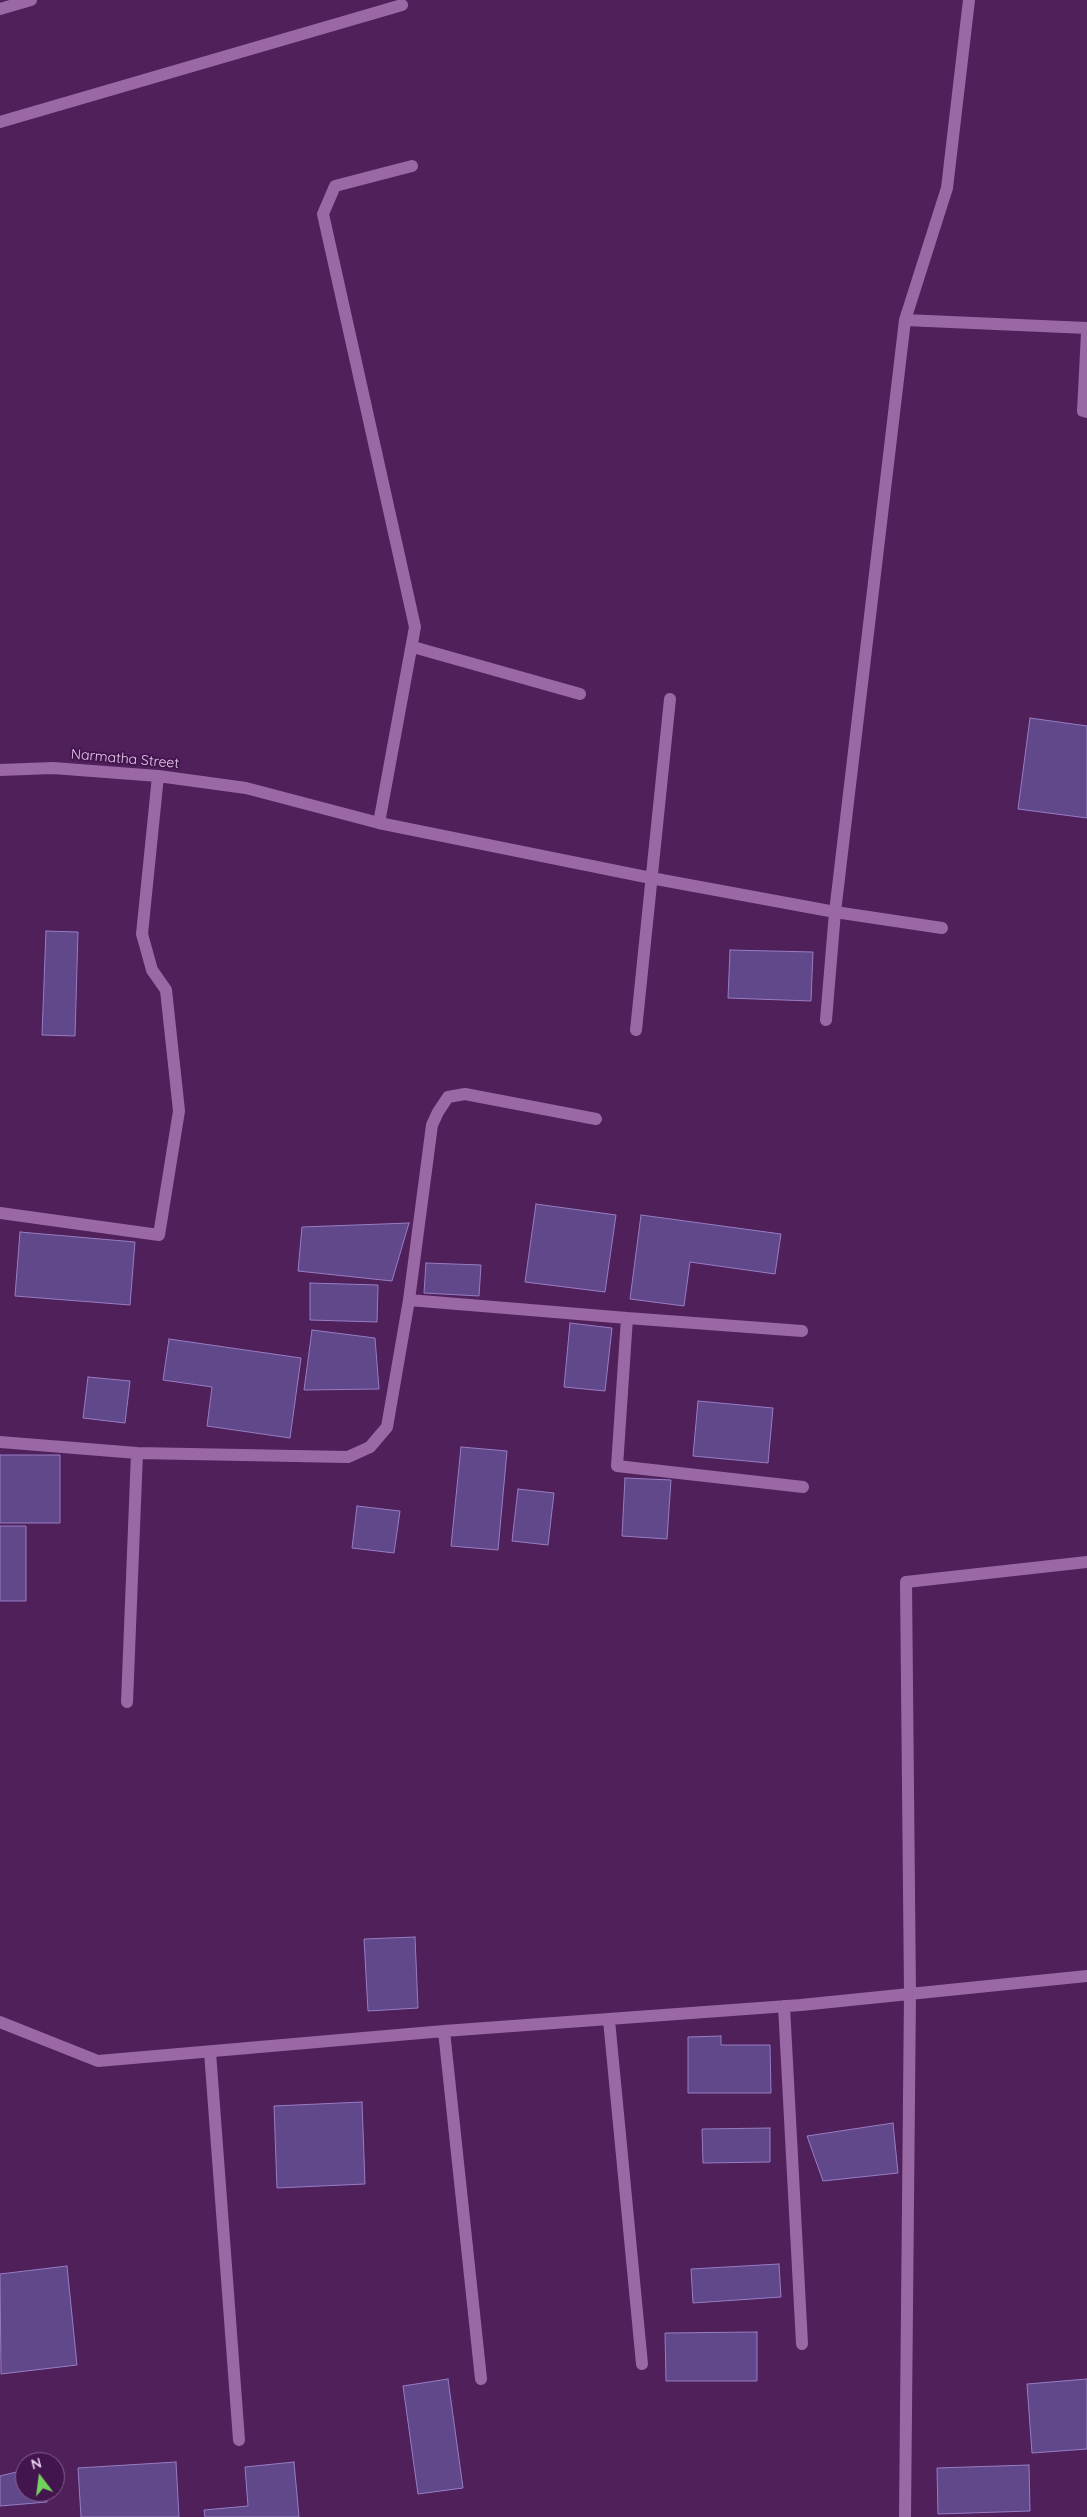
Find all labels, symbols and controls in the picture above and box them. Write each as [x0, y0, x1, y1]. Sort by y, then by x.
street label: Narmatha Street [70, 746, 180, 772]
north arrow [15, 2452, 65, 2502]
text: N [29, 2453, 44, 2474]

